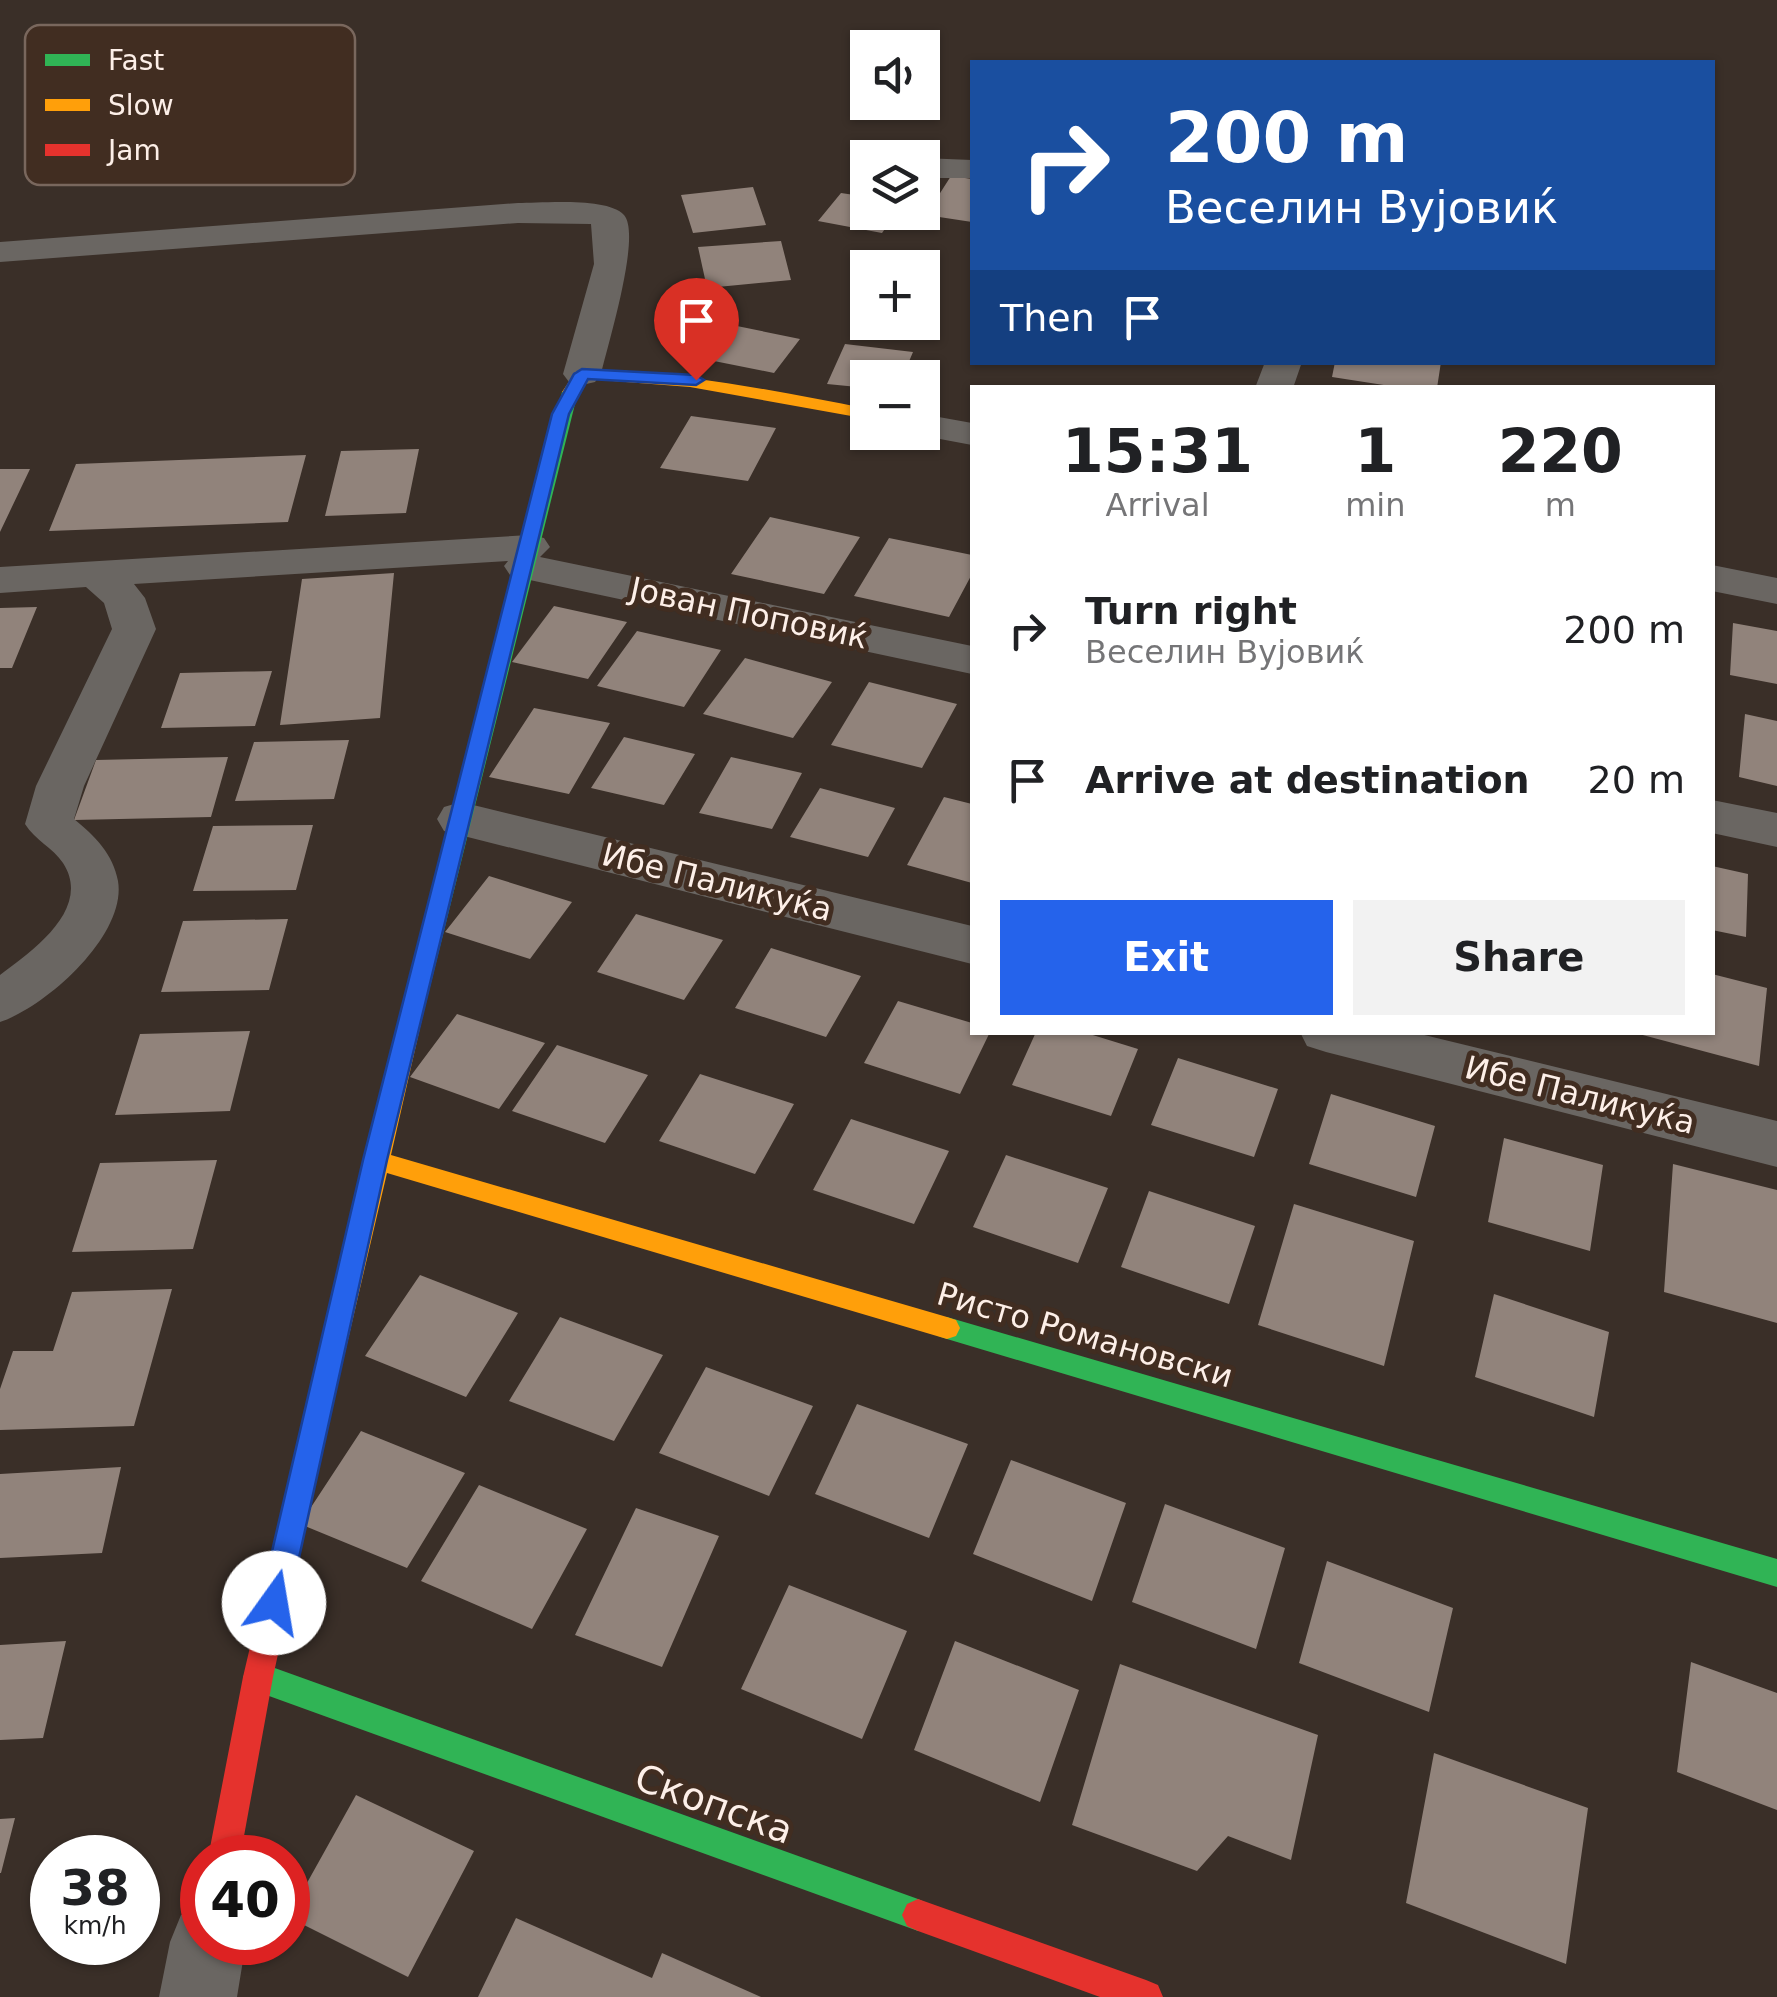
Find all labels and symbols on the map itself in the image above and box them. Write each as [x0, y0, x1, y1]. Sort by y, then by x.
legend [25, 25, 355, 185]
text: Fast [108, 44, 164, 77]
text: Slow [108, 89, 174, 122]
text: Jam [106, 134, 161, 167]
pin [654, 278, 739, 381]
street label: Јован Поповиќ [625, 569, 871, 657]
street label: Ибе Паликуќа [598, 835, 836, 929]
street label: Ибе Паликуќа [1461, 1048, 1699, 1142]
street label: Ристо Романовски [933, 1275, 1237, 1395]
position arrow [222, 1551, 326, 1655]
street label: Скопска [629, 1755, 799, 1853]
speed limit sign: 40 [180, 1835, 310, 1965]

